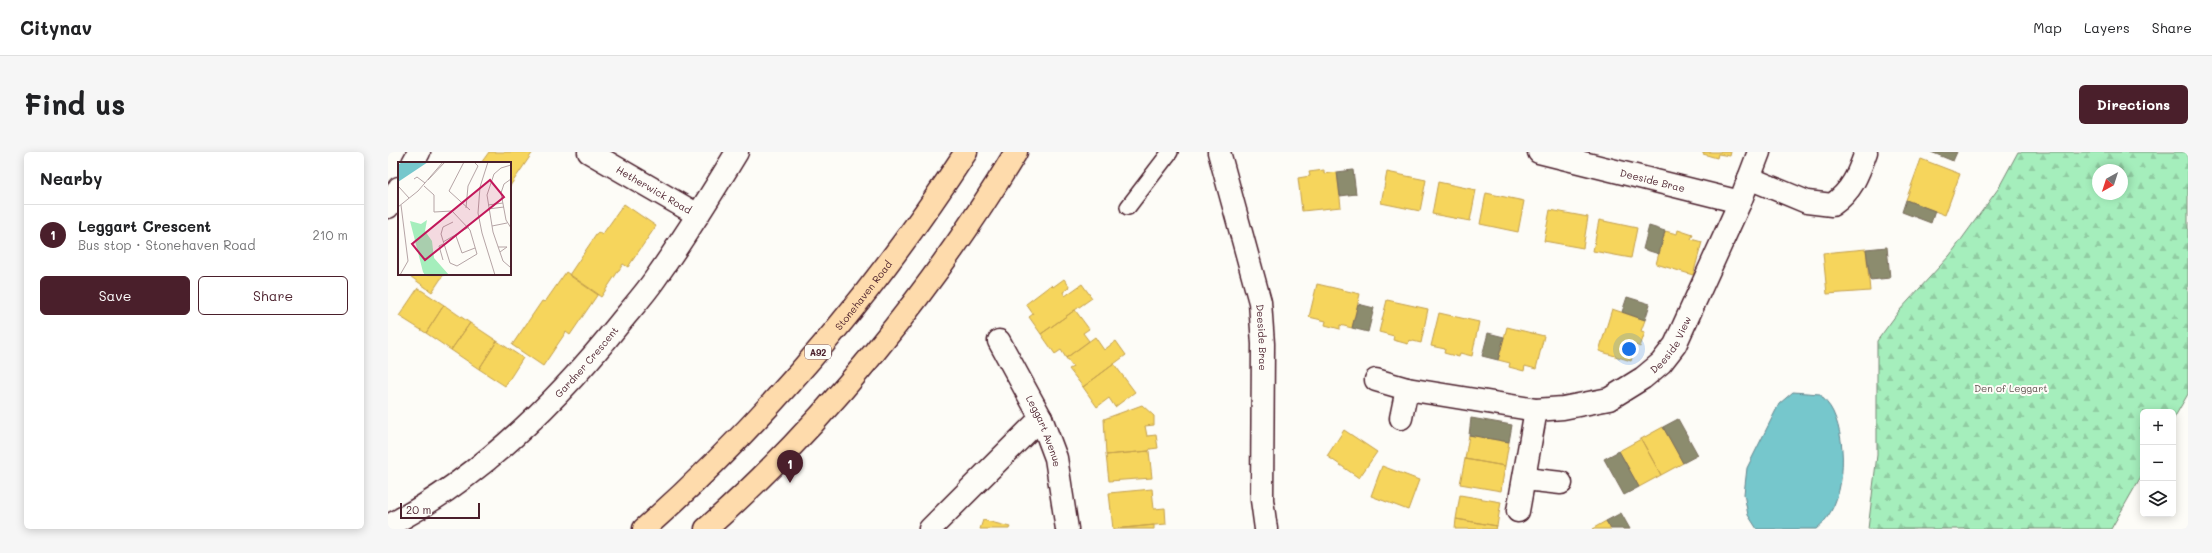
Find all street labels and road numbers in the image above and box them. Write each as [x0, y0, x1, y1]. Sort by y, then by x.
street label: Hetherwick Road [614, 162, 694, 217]
street label: Deeside Brae [1619, 165, 1687, 195]
street label: Stonehaven Road [832, 258, 895, 333]
street label: Deeside Brae [1253, 304, 1270, 371]
street label: Deeside View [1647, 314, 1694, 376]
street label: Gardner Crescent [551, 323, 621, 401]
road number: A92 [805, 345, 831, 359]
street label: Leggart Avenue [1023, 393, 1064, 468]

